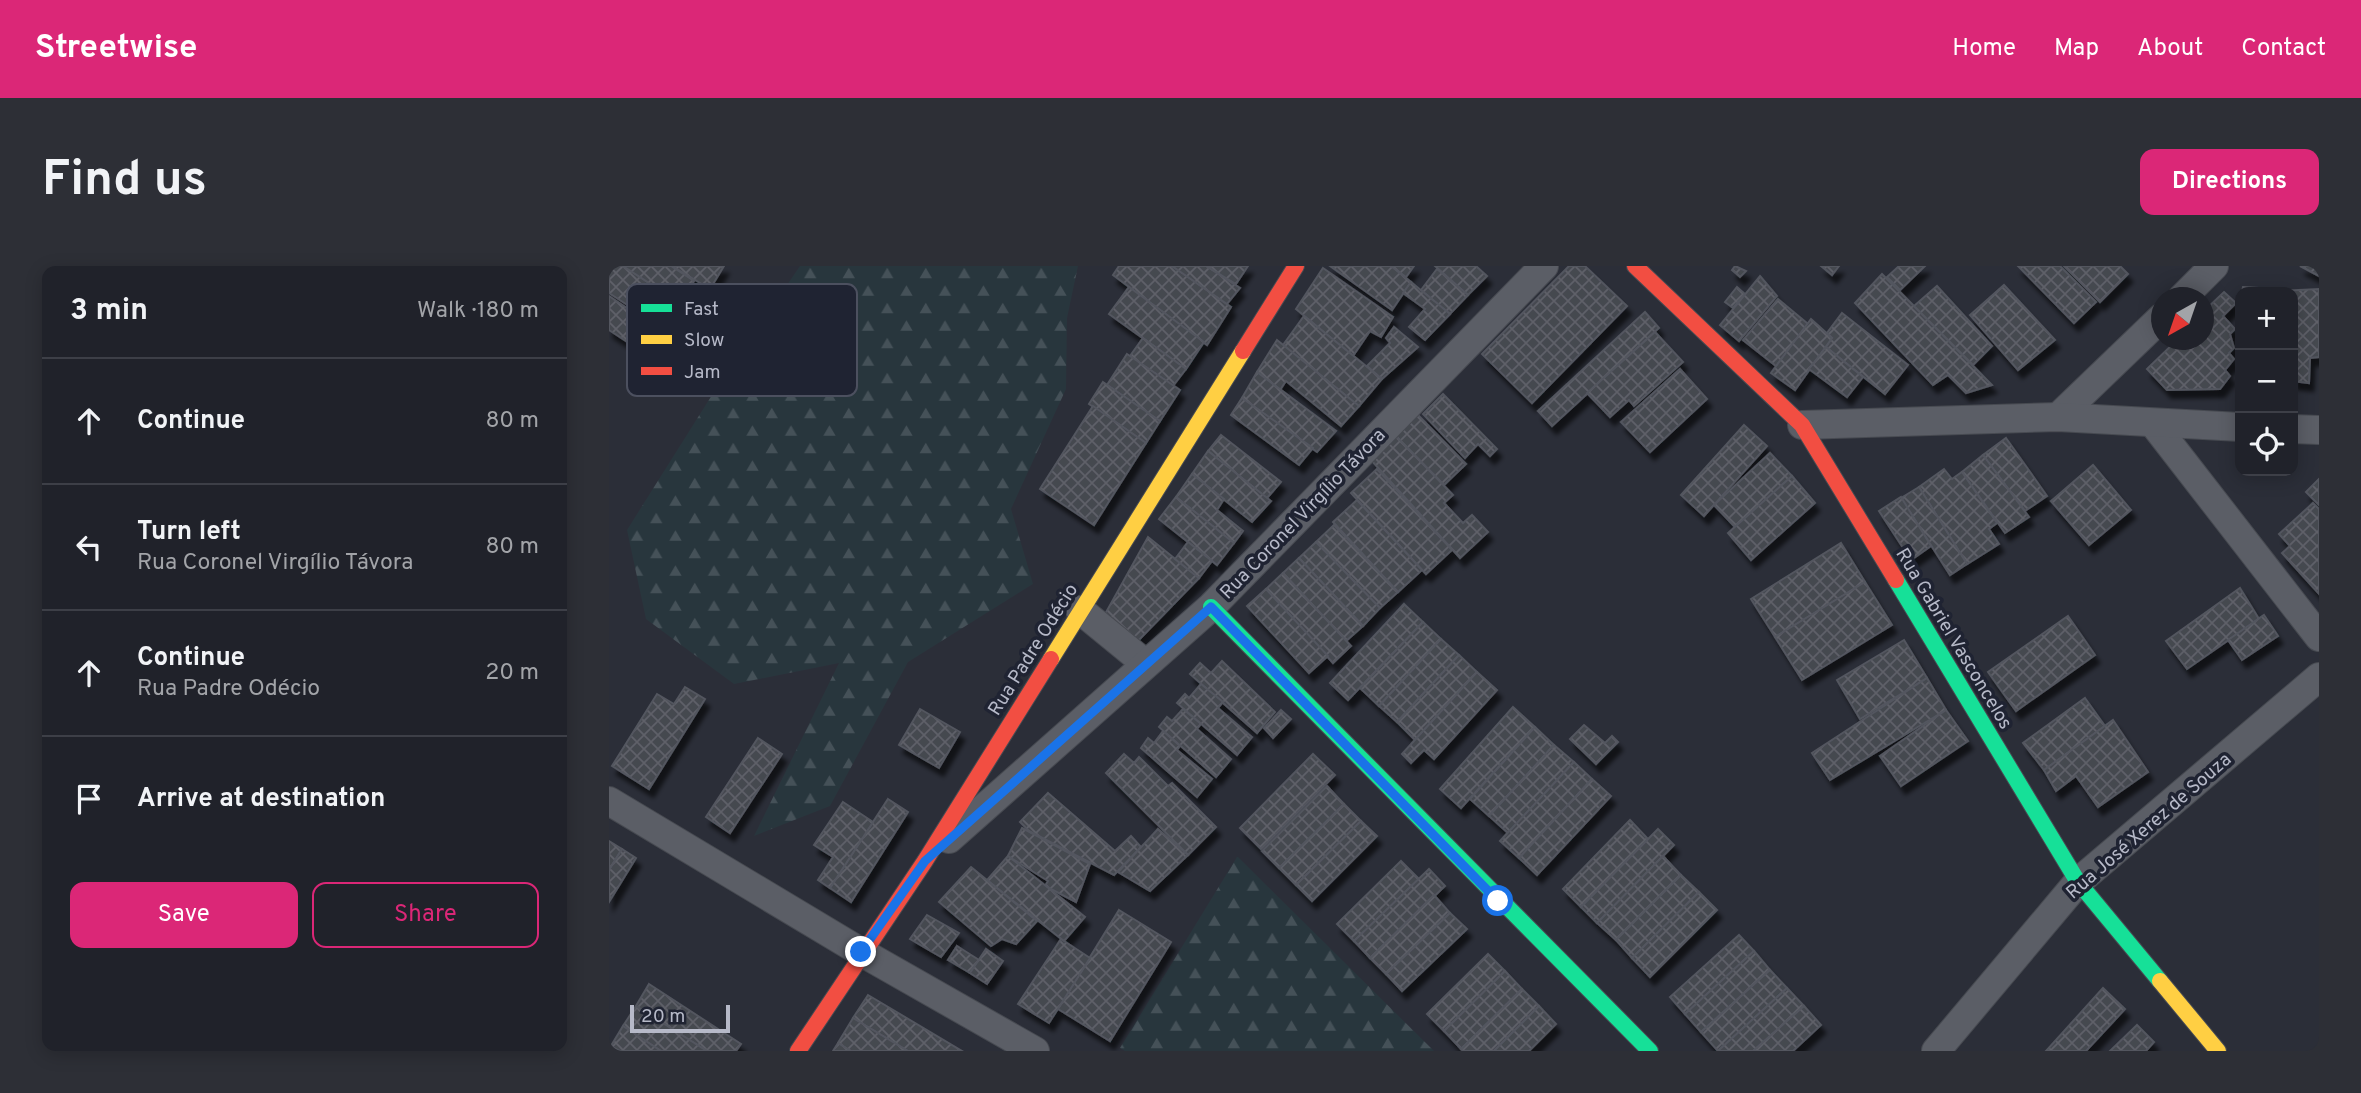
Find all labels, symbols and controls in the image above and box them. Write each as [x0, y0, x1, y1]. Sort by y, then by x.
text: Streetwise [35, 28, 197, 70]
text: Home [1952, 34, 2016, 64]
text: Map [2054, 34, 2099, 64]
text: About [2137, 34, 2203, 64]
text: Contact [2241, 34, 2326, 64]
button: Directions [2140, 149, 2319, 215]
text: Find us [42, 151, 207, 213]
legend [627, 284, 857, 396]
north arrow [2151, 287, 2214, 350]
map controls [2235, 287, 2298, 476]
button: + [2235, 287, 2298, 350]
text: 3 min [70, 293, 148, 330]
text: Walk · 180 m [417, 297, 539, 326]
text: Fast [684, 298, 719, 322]
text: Slow [684, 329, 724, 353]
button: − [2235, 350, 2298, 413]
text: Jam [684, 361, 721, 385]
icon: ahead [70, 402, 108, 440]
text: Continue [137, 405, 245, 438]
text: 80 m [486, 407, 539, 436]
button: locate [2235, 413, 2298, 476]
street label: Rua Coronel Virgílio Távora [1216, 424, 1391, 605]
text: Turn left [137, 516, 241, 549]
icon: left [70, 528, 108, 566]
text: 80 m [486, 533, 539, 562]
street label: Rua Gabriel Vasconcelos [1890, 544, 2017, 734]
text: Rua Coronel Virgílio Távora [137, 549, 413, 578]
street label: Rua Padre Odécio [983, 580, 1084, 721]
text: Continue [137, 642, 245, 675]
icon: ahead [70, 654, 108, 692]
text: 20 m [485, 659, 539, 688]
text: Rua Padre Odécio [137, 675, 320, 704]
street label: Rua José Xerez de Souza [2062, 748, 2237, 905]
icon: arrive [70, 780, 108, 818]
text: Arrive at destination [137, 783, 385, 816]
button: Save [70, 882, 298, 948]
button: Share [312, 882, 539, 948]
route start [1482, 885, 1513, 916]
route end [845, 936, 876, 967]
scale bar [630, 1002, 730, 1034]
text: 20 m [641, 1005, 685, 1029]

